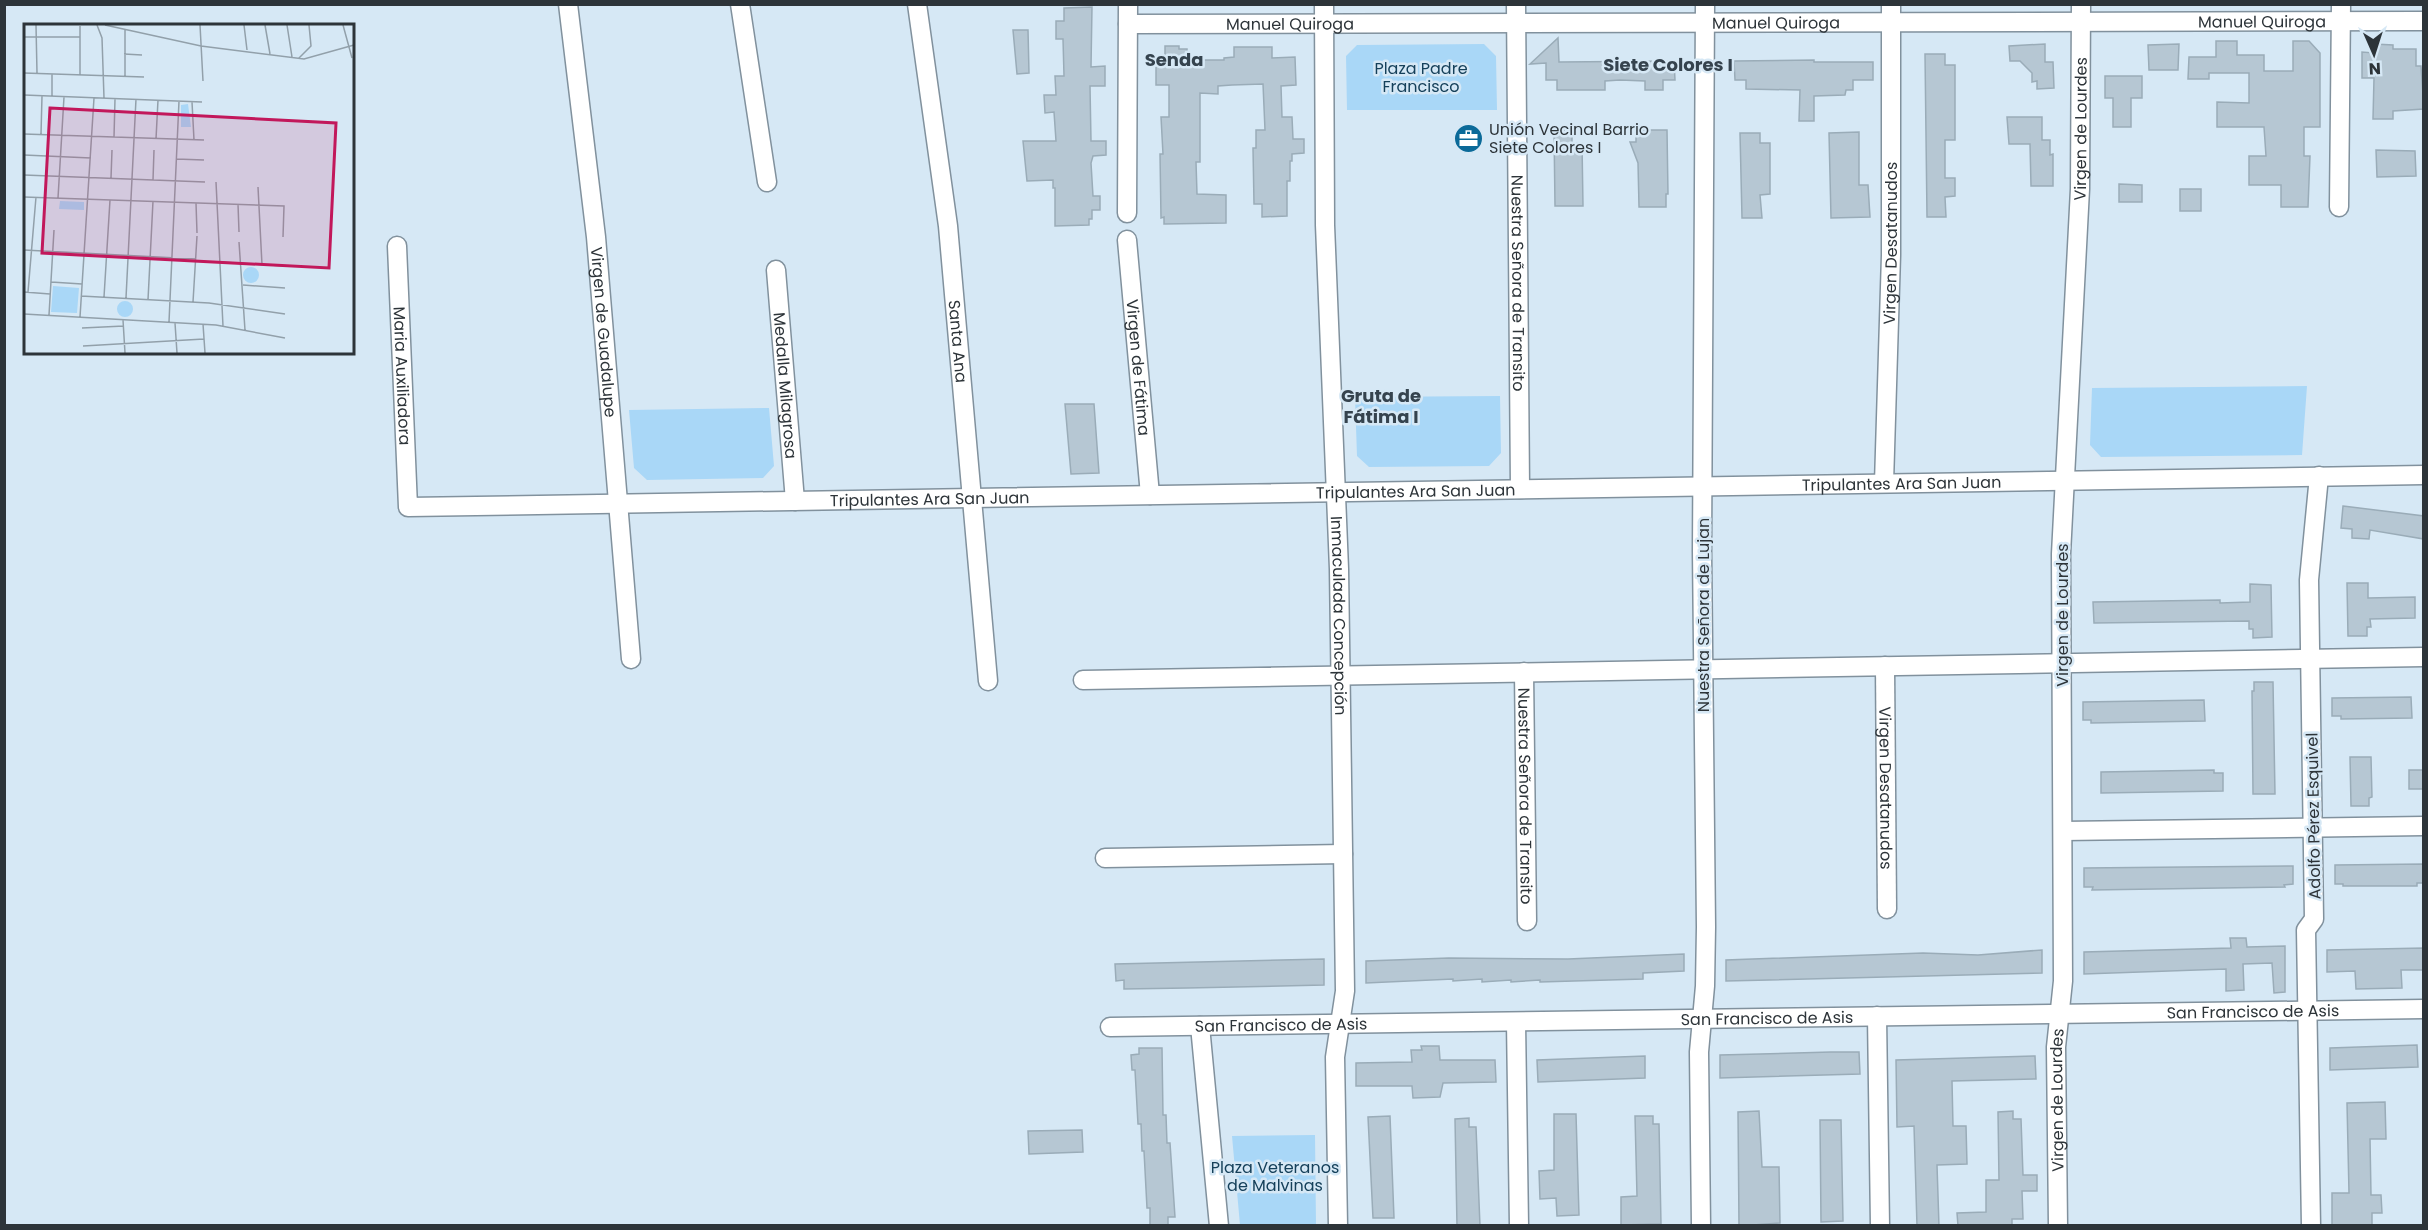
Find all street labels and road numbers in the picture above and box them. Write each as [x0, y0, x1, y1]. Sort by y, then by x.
street label: Manuel Quiroga [2198, 10, 2326, 34]
street label: Manuel Quiroga [1712, 11, 1840, 35]
street label: Manuel Quiroga [1226, 12, 1354, 36]
street label: Virgen de Lourdes [2068, 57, 2093, 201]
street label: Virgen Desatanudos [1878, 162, 1903, 325]
street label: Nuestra Señora de Transito [1505, 175, 1530, 391]
street label: Virgen de Guadalupe [585, 246, 622, 418]
street label: Virgen de Fátima [1120, 298, 1156, 437]
street label: Santa Ana [943, 299, 973, 384]
street label: Maria Auxiliadora [388, 306, 416, 446]
street label: Medalla Milagrosa [768, 311, 802, 460]
street label: Tripulantes Ara San Juan [1802, 471, 2002, 497]
street label: Tripulantes Ara San Juan [1316, 478, 1516, 505]
street label: Tripulantes Ara San Juan [830, 486, 1030, 512]
street label: Inmaculada Concepción [1325, 515, 1352, 716]
street label: Nuestra Señora de Lujan [1692, 518, 1715, 712]
street label: Virgen de Lourdes [2051, 543, 2074, 687]
street label: Nuestra Señora de Transito [1512, 688, 1538, 904]
street label: Virgen Desatanudos [1873, 706, 1898, 870]
street label: Adolfo Pérez Esquivel [2301, 733, 2326, 899]
street label: San Francisco de Asis [2166, 999, 2339, 1025]
street label: San Francisco de Asis [1680, 1006, 1853, 1031]
street label: San Francisco de Asis [1195, 1012, 1367, 1038]
street label: Virgen de Lourdes [2045, 1027, 2070, 1172]

